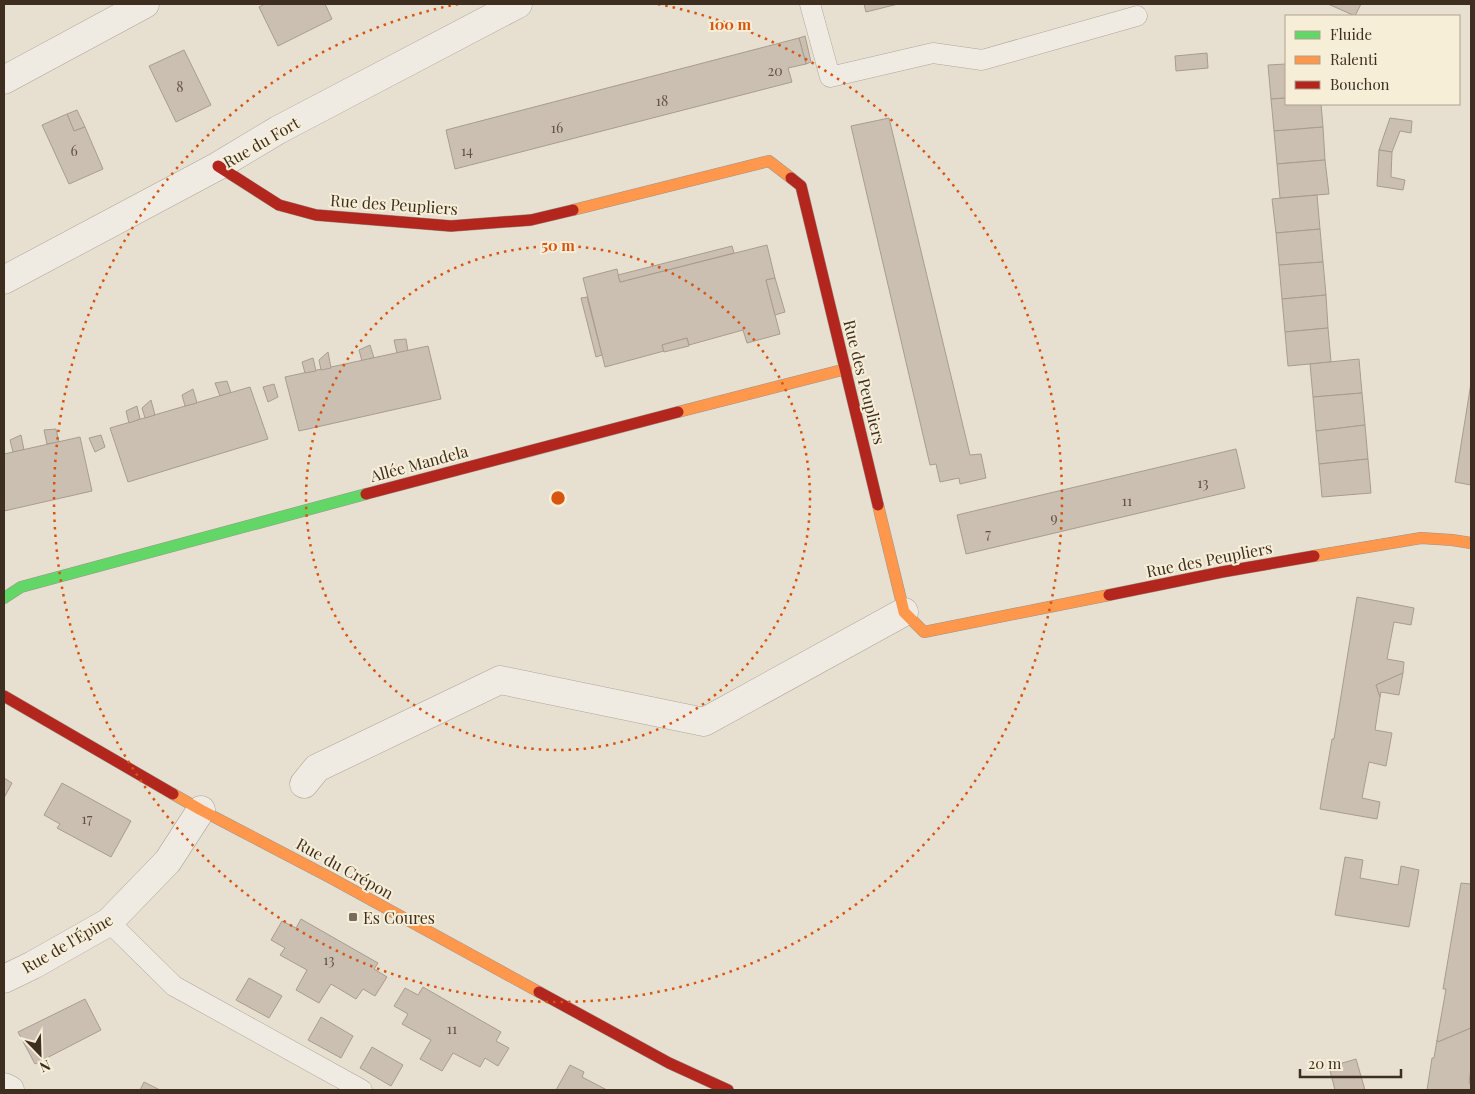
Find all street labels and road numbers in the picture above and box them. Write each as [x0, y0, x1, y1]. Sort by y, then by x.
street label: Rue du Fort [219, 112, 303, 172]
street label: Rue des Peupliers [330, 189, 458, 219]
street label: Rue des Peupliers [839, 317, 891, 447]
street label: Allée Mandela [367, 440, 470, 486]
street label: Rue des Peupliers [1144, 537, 1274, 581]
street label: Rue du Crépon [293, 833, 398, 904]
street label: Rue de l'Épine [18, 909, 116, 977]

